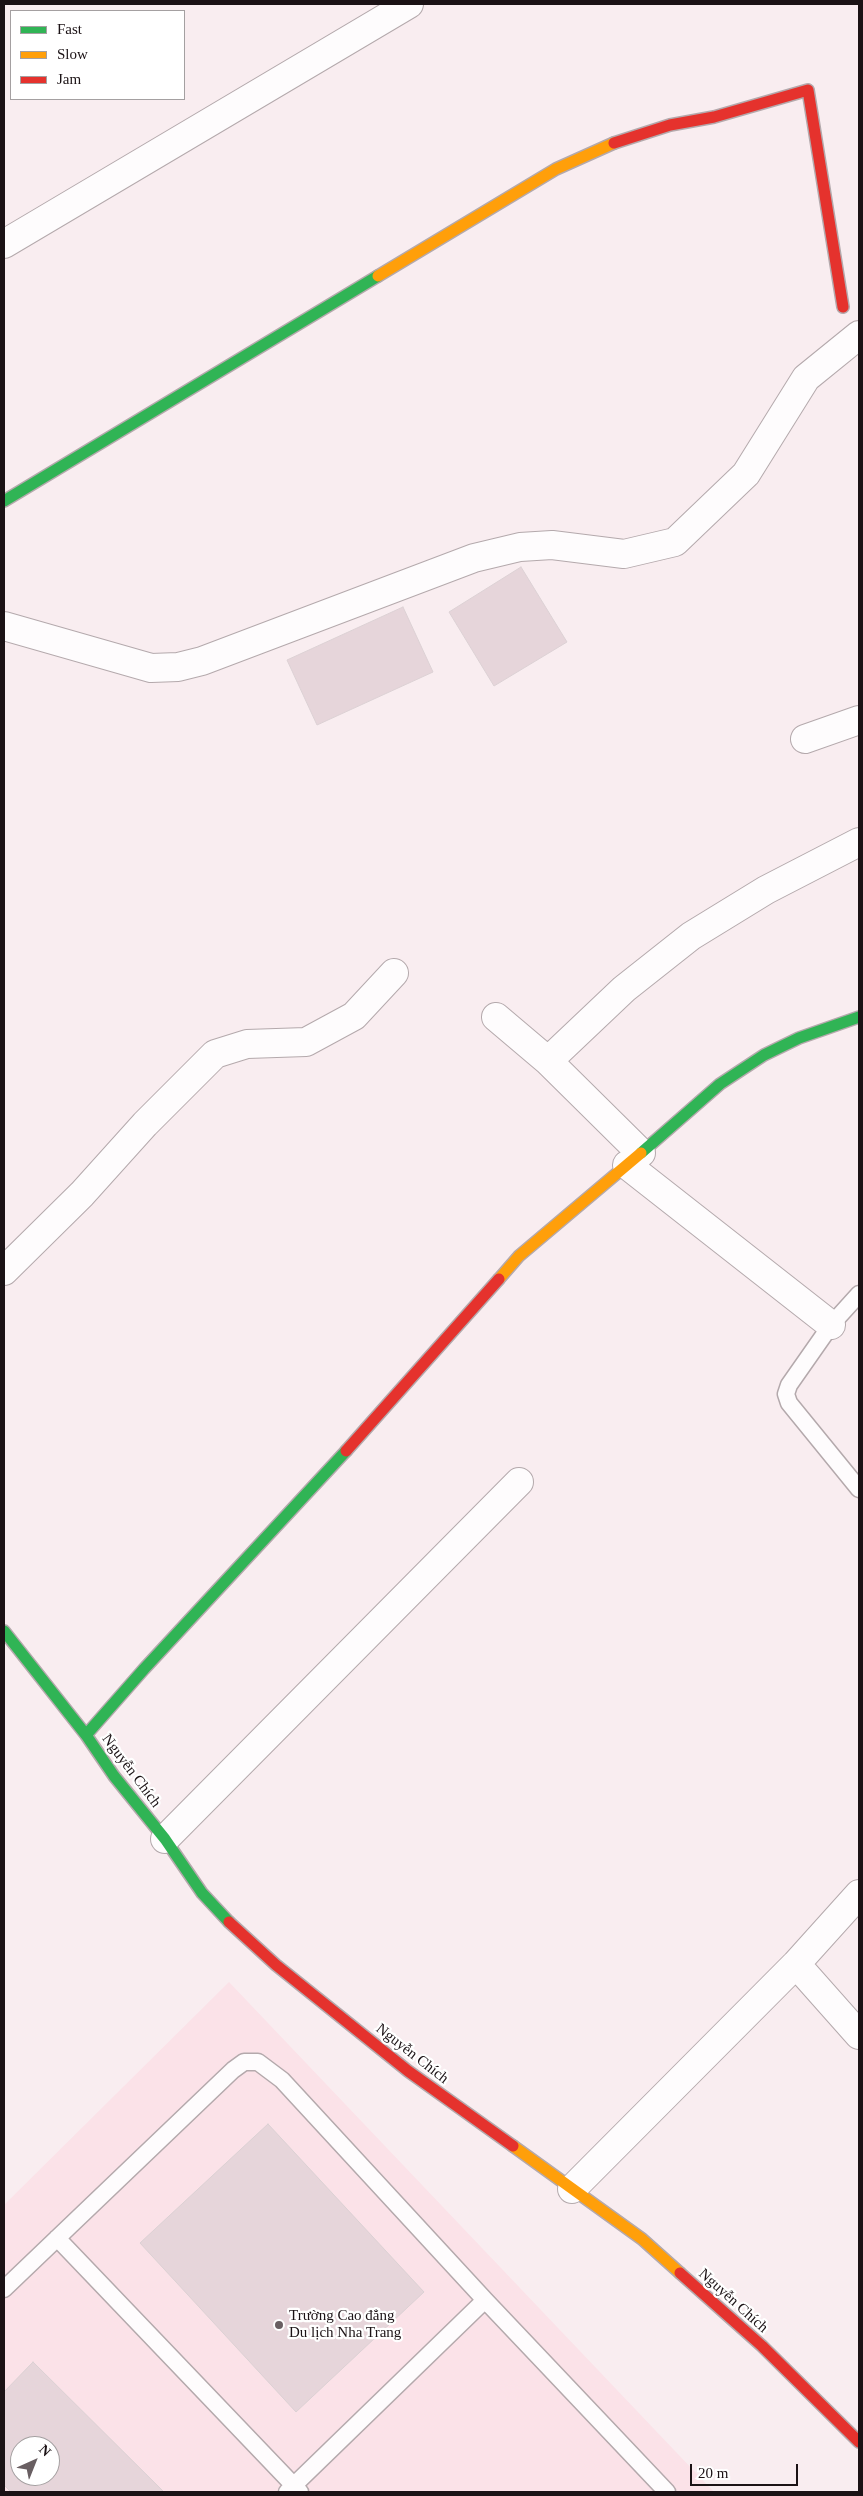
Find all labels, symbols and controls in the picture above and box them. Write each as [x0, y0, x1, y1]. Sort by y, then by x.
legend [10, 10, 185, 100]
text: Fast [57, 21, 82, 37]
text: Slow [57, 46, 88, 62]
text: Jam [57, 71, 81, 87]
street label: Nguyễn Chích [98, 1731, 164, 1811]
street label: Nguyễn Chích [372, 2020, 452, 2088]
street label: Nguyễn Chích [695, 2265, 771, 2337]
place label: Trường Cao đẳng Du lịch Nha Trang [289, 2307, 401, 2342]
marker: Trường Cao đẳng Du lịch Nha Trang [273, 2319, 285, 2331]
north arrow [10, 2436, 60, 2486]
text: N [36, 2442, 54, 2459]
scale bar [693, 2454, 800, 2486]
text: 20 m [698, 2465, 728, 2481]

